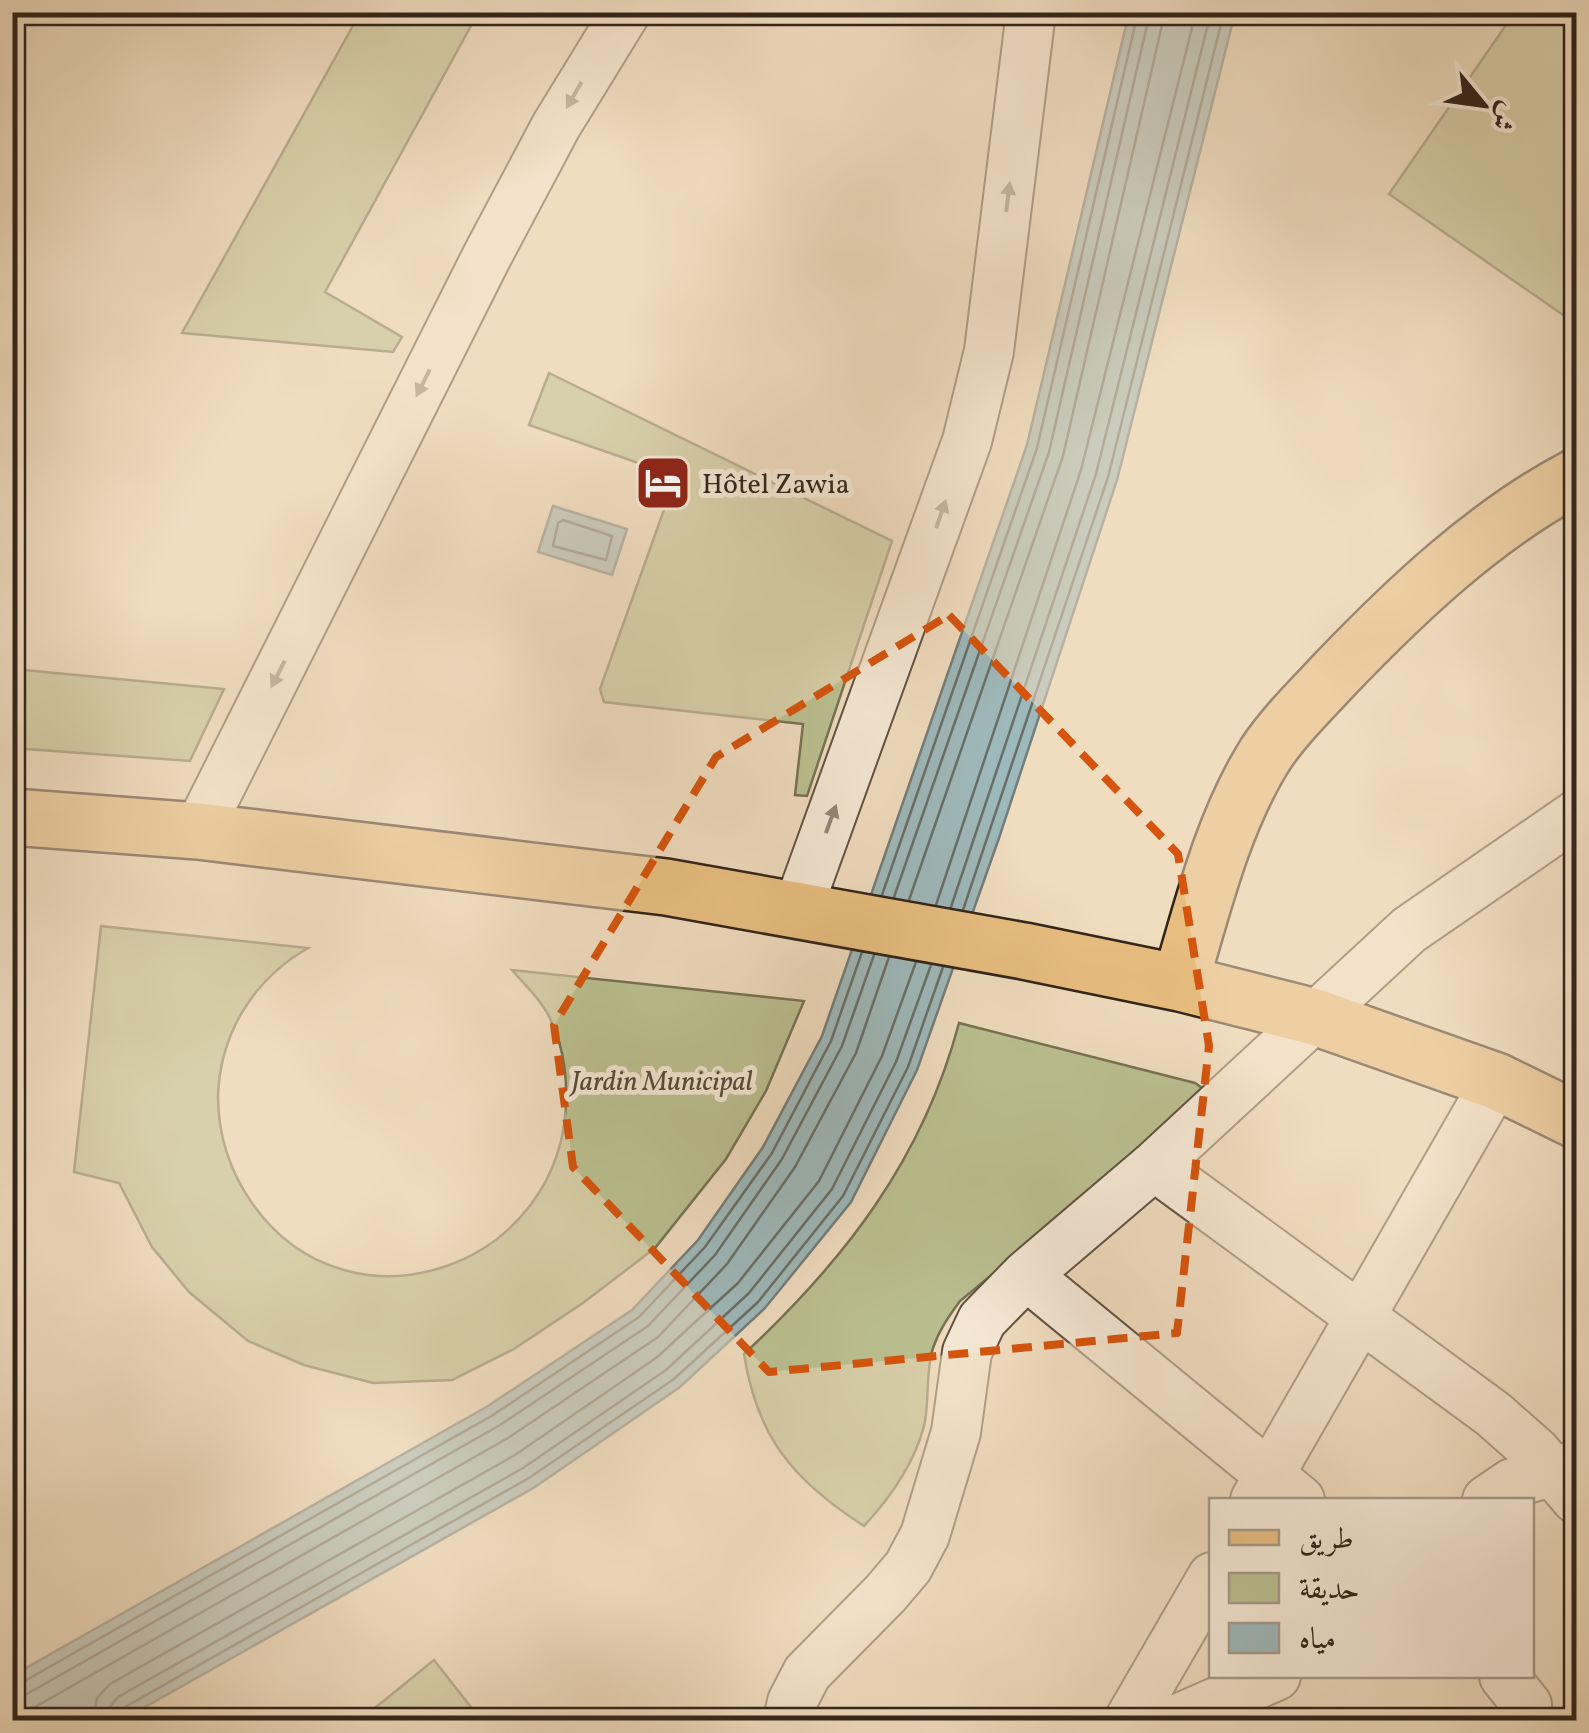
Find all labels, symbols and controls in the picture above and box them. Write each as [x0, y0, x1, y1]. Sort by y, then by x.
north arrow [1434, 55, 1534, 155]
one-way arrow [566, 81, 583, 109]
text: ش [1480, 94, 1527, 138]
one-way arrow [1000, 181, 1016, 213]
one-way arrow [415, 368, 432, 397]
hotel icon: Hôtel Zawia [633, 453, 693, 513]
place label: Hôtel Zawia [702, 466, 850, 505]
one-way arrow [934, 498, 949, 528]
one-way arrow [270, 659, 287, 688]
one-way arrow [824, 804, 839, 834]
park label: Jardin Municipal [568, 1063, 753, 1102]
legend [1209, 1498, 1534, 1678]
text: طريق [1299, 1519, 1354, 1561]
text: حديقة [1299, 1569, 1360, 1611]
text: مياه [1299, 1619, 1336, 1661]

